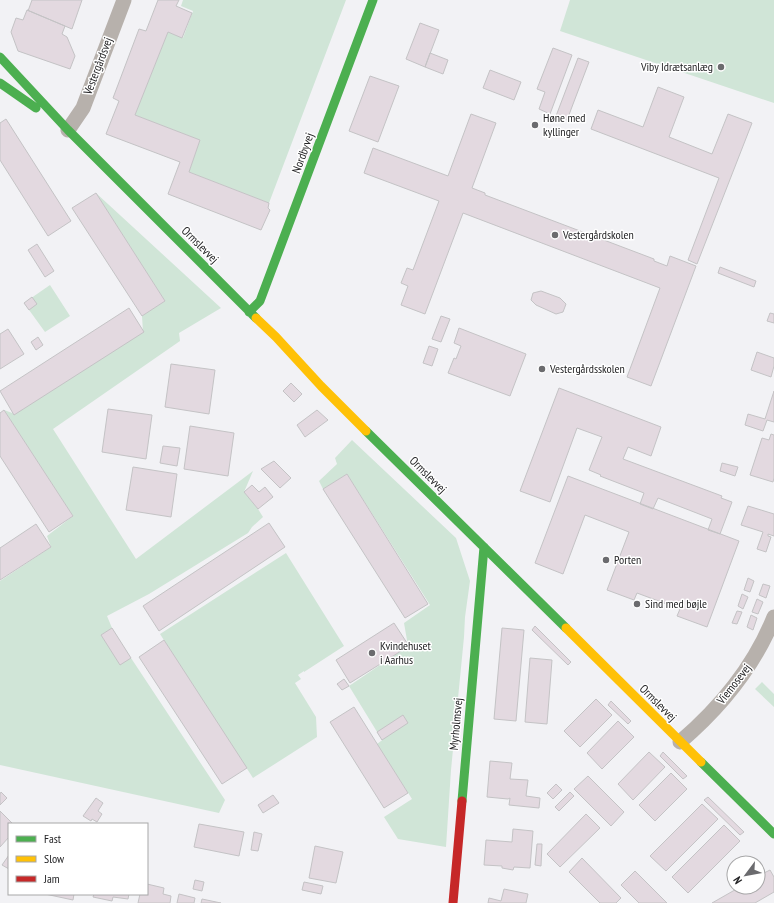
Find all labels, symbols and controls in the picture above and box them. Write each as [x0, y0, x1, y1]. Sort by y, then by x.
street label: Vestergårdsvej [79, 35, 115, 98]
place label: Viby Idrætsanlæg [640, 59, 713, 74]
marker: Viby Idrætsanlæg [716, 62, 726, 72]
place label: Høne med kyllinger [543, 110, 585, 139]
marker: Høne med kyllinger [530, 120, 540, 130]
street label: Nordbyvej [288, 131, 317, 175]
street label: Ormslevvej [179, 223, 222, 266]
place label: Vestergårdskolen [562, 227, 634, 242]
marker: Vestergårdskolen [550, 230, 560, 240]
place label: Vestergårdsskolen [549, 361, 625, 376]
marker: Vestergårdsskolen [537, 364, 547, 374]
street label: Ormslevvej [407, 453, 450, 496]
place label: Porten [614, 552, 641, 567]
marker: Porten [601, 555, 611, 565]
place label: Sind med bøjle [645, 596, 707, 611]
marker: Sind med bøjle [632, 599, 642, 609]
place label: Kvindehuset i Aarhus [380, 638, 432, 667]
marker: Kvindehuset i Aarhus [367, 648, 377, 658]
street label: Viemosevej [713, 661, 754, 708]
street label: Ormslevvej [637, 681, 680, 724]
street label: Myrholmsvej [446, 697, 465, 751]
legend [8, 823, 148, 895]
text: Fast [44, 831, 62, 846]
text: Slow [44, 851, 65, 866]
north arrow [726, 855, 766, 895]
text: Jam [43, 871, 60, 886]
text: N [730, 874, 745, 887]

